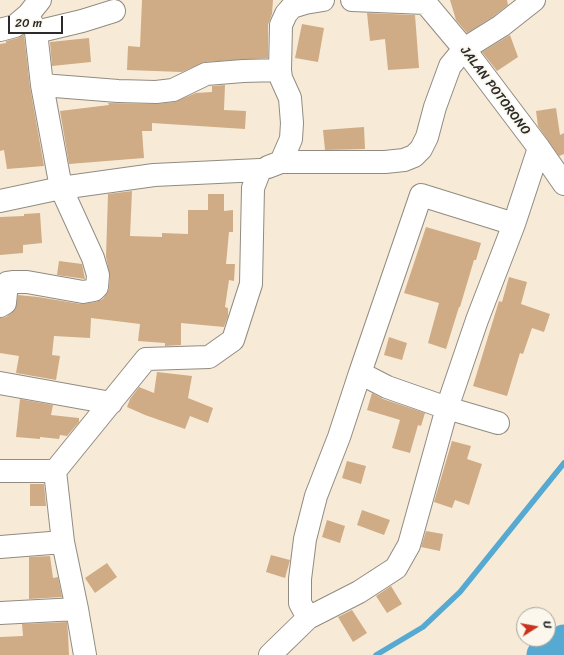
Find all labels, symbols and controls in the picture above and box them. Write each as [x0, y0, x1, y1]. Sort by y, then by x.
scale bar [10, 8, 65, 34]
text: 20 m [15, 12, 42, 34]
street label: JALAN POTORONO [457, 44, 533, 138]
north arrow [516, 607, 556, 647]
text: U [537, 619, 557, 630]

